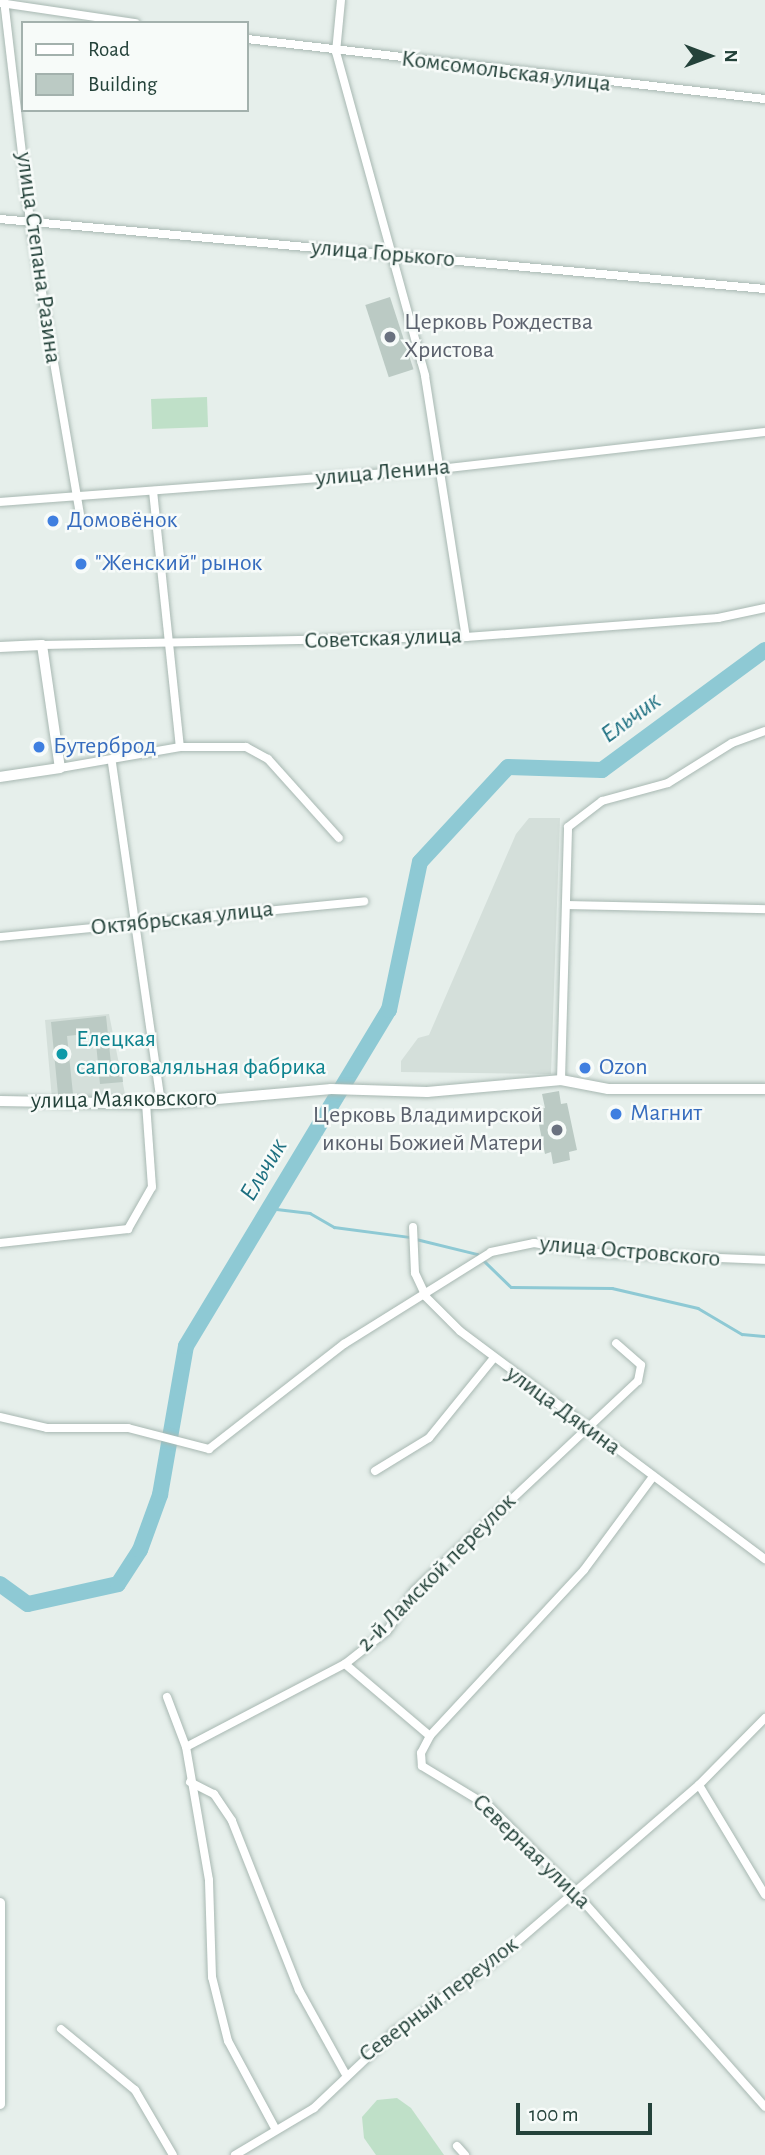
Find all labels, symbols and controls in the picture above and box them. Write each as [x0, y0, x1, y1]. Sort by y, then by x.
legend [21, 21, 248, 112]
north arrow [674, 21, 744, 91]
text: Road [88, 39, 130, 60]
street label: Комсомольская улица [400, 45, 612, 99]
text: N [721, 49, 740, 63]
text: Building [88, 74, 157, 95]
street label: улица Степана Разина [9, 150, 67, 366]
street label: улица Горького [310, 233, 456, 275]
place label: Церковь Рождества Христова [404, 309, 593, 365]
marker: Церковь Рождества Христова [382, 329, 398, 345]
street label: улица Ленина [315, 453, 451, 493]
place label: Домовёнок [67, 507, 177, 535]
marker: Домовёнок [45, 513, 61, 529]
place label: "Женский" рынок [95, 550, 262, 578]
marker: "Женский" рынок [73, 556, 89, 572]
street label: Советская улица [304, 622, 462, 656]
water label: Ельчик [595, 686, 667, 750]
place label: Бутерброд [53, 733, 156, 761]
marker: Бутерброд [31, 739, 47, 755]
street label: Октябрьская улица [89, 895, 275, 943]
place label: Елецкая сапоговаляльная фабрика [76, 1026, 326, 1082]
marker: Елецкая сапоговаляльная фабрика [54, 1046, 70, 1062]
place label: Ozon [599, 1054, 648, 1082]
marker: Ozon [577, 1060, 593, 1076]
street label: улица Маяковского [31, 1084, 217, 1116]
place label: Магнит [630, 1100, 702, 1128]
place label: Церковь Владимирской иконы Божией Матери [313, 1102, 543, 1158]
marker: Магнит [608, 1106, 624, 1122]
marker: Церковь Владимирской иконы Божией Матери [549, 1122, 565, 1138]
water label: Ельчик [233, 1133, 295, 1207]
street label: улица Островского [538, 1230, 722, 1274]
street label: улица Дякина [500, 1360, 626, 1462]
street label: 2-й Ламской переулок [352, 1488, 522, 1658]
street label: Северная улица [466, 1788, 596, 1916]
street label: Северный переулок [354, 1931, 524, 2069]
scale bar [520, 2088, 656, 2132]
text: 100 m [529, 2104, 579, 2125]

